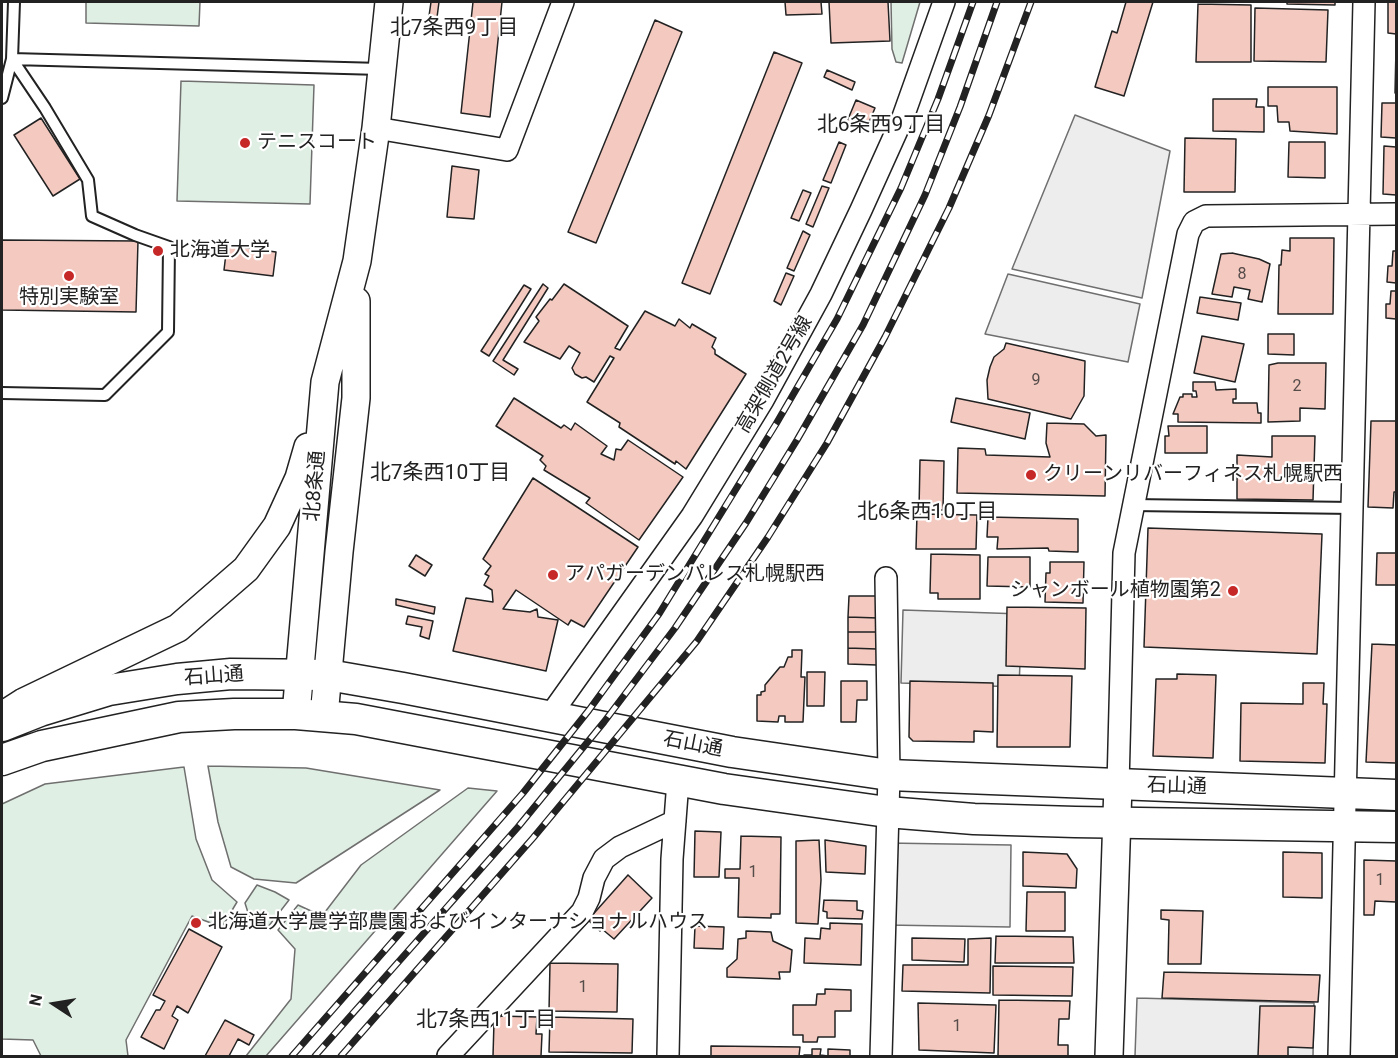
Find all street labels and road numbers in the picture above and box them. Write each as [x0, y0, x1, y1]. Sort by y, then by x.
street label: 高架側道2号線 [732, 312, 818, 438]
street label: 北8条通 [301, 449, 331, 523]
street label: 石山通 [183, 663, 245, 691]
street label: 石山通 [661, 727, 725, 763]
street label: 石山通 [1147, 774, 1207, 800]

